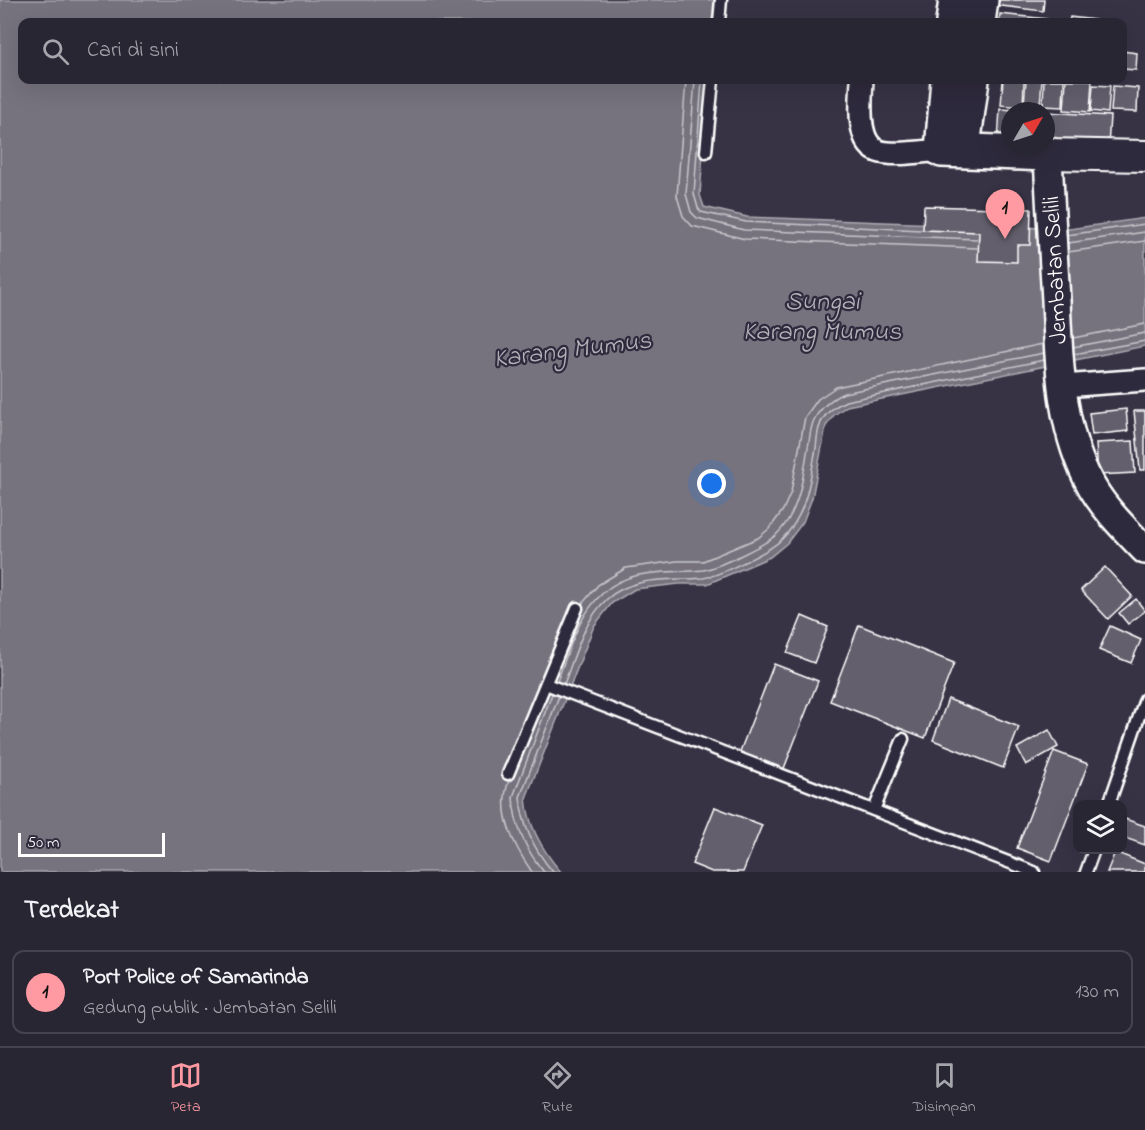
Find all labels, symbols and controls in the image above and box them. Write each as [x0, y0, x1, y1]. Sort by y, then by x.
search box [18, 18, 1127, 84]
icon: search [39, 35, 72, 68]
text: Cari di sini [87, 35, 179, 67]
north arrow [1001, 102, 1055, 156]
pin: 1 [986, 190, 1024, 239]
street label: Jembatan Selili [1035, 195, 1078, 345]
water label: Sungai Karang Mumus [743, 284, 902, 352]
water label: Karang Mumus [491, 322, 654, 379]
your location [697, 469, 726, 498]
map controls [1073, 800, 1127, 854]
button: layers [1073, 800, 1127, 854]
scale bar [18, 830, 165, 858]
text: 50 m [27, 831, 59, 855]
text: Terdekat [24, 892, 119, 930]
text: Port Police of Samarinda [83, 962, 309, 994]
text: 1 [42, 978, 49, 1007]
text: 130 m [1075, 978, 1119, 1007]
text: Gedung publik · Jembatan Selili [83, 994, 337, 1023]
tab: Peta [169, 1059, 202, 1119]
tab: Rute [541, 1059, 574, 1119]
tab: Disimpan [912, 1059, 976, 1119]

